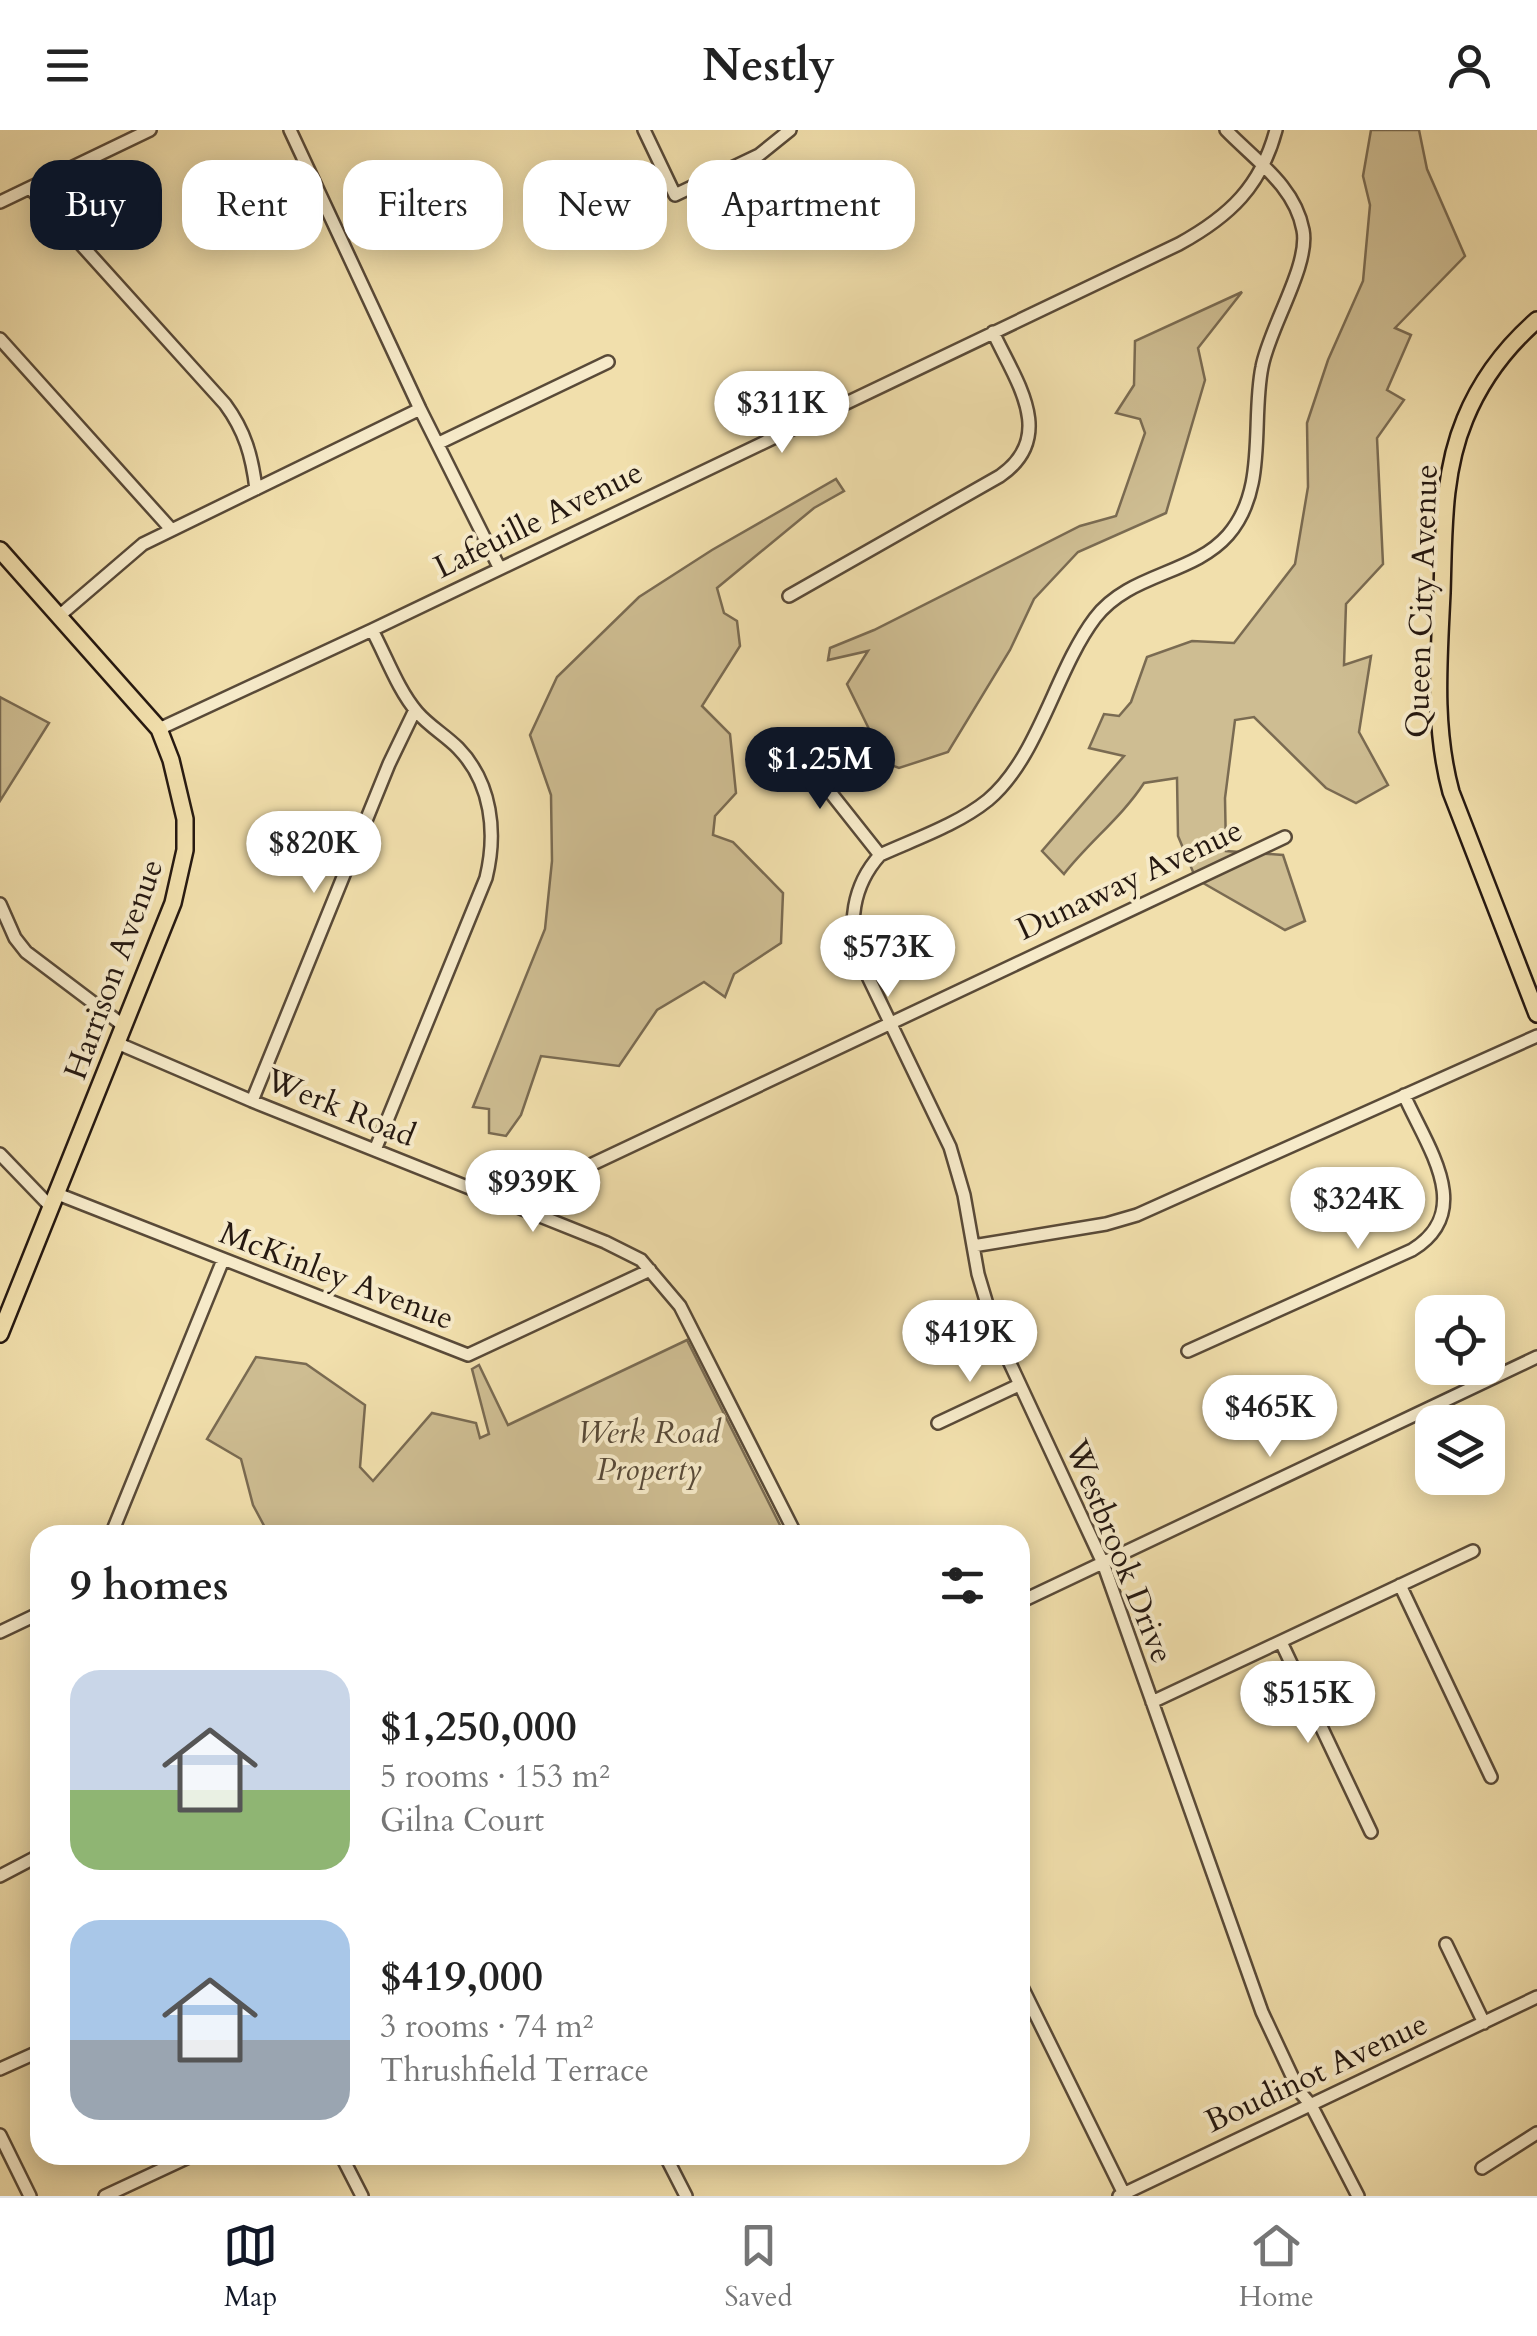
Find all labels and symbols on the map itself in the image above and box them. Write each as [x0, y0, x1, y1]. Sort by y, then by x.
pin: $311K [712, 371, 852, 456]
street label: Lafeuille Avenue [427, 450, 650, 589]
street label: Queen City Avenue [1395, 463, 1449, 739]
pin: $1.25M [739, 727, 901, 812]
street label: Dunaway Avenue [1009, 808, 1249, 951]
pin: $820K [244, 811, 384, 896]
street label: Harrison Avenue [54, 853, 174, 1086]
pin: $573K [818, 915, 958, 1000]
street label: Werk Road [258, 1058, 422, 1158]
pin: $939K [463, 1150, 603, 1235]
pin: $324K [1288, 1167, 1428, 1252]
street label: McKinley Avenue [213, 1211, 460, 1341]
pin: $419K [900, 1300, 1040, 1385]
pin: $465K [1200, 1375, 1340, 1460]
park label: Werk Road Property [578, 1411, 722, 1492]
street label: Westbrook Drive [1054, 1432, 1184, 1670]
pin: $515K [1238, 1661, 1378, 1746]
street label: Boudinot Avenue [1198, 2002, 1435, 2144]

